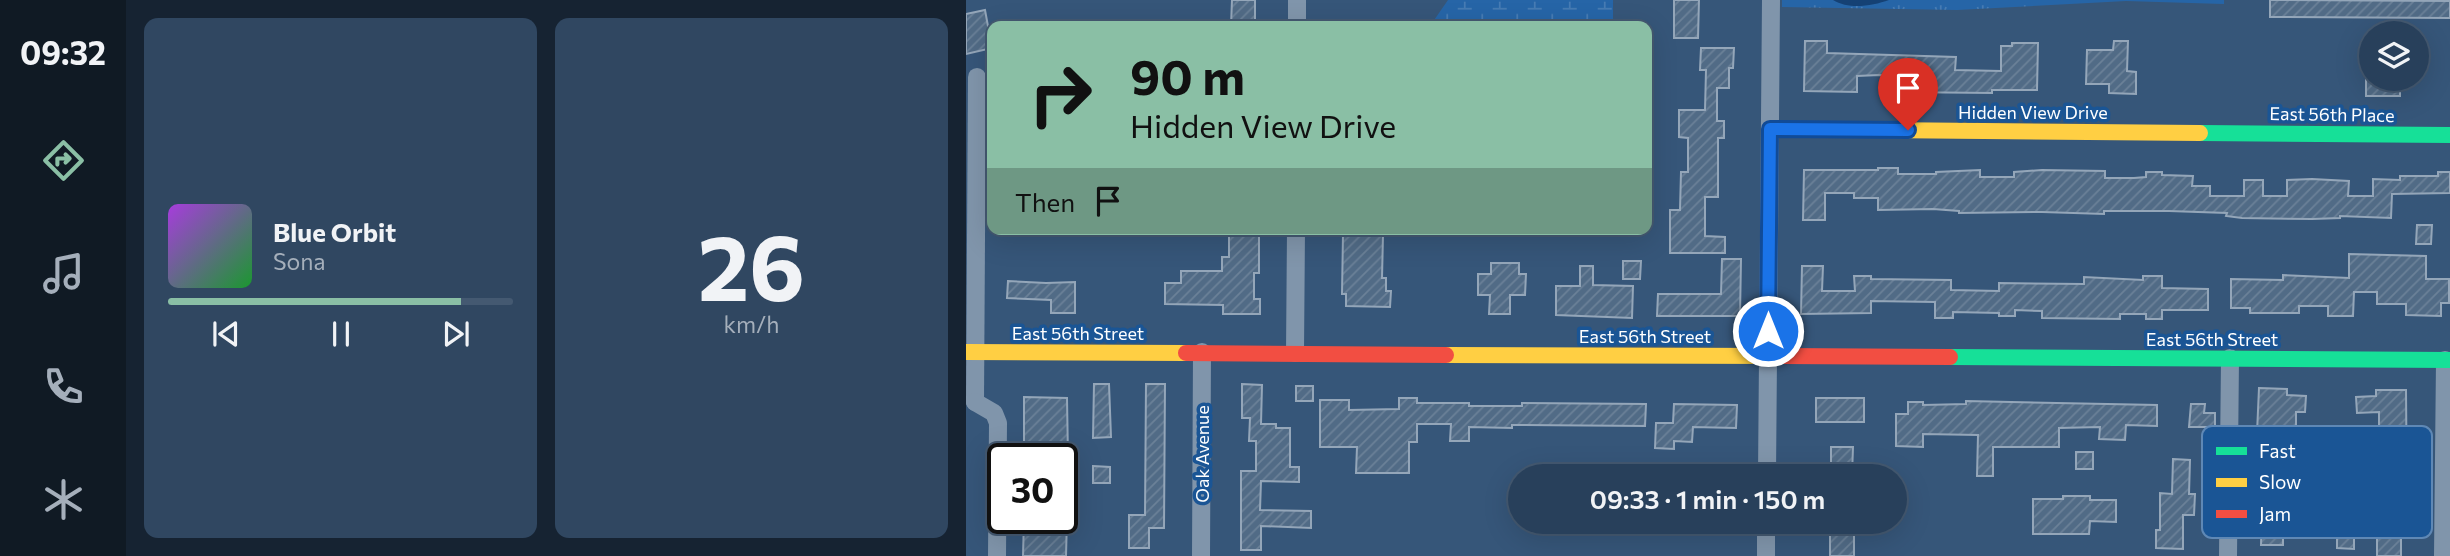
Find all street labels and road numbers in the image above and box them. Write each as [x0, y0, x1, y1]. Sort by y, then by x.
street label: Hidden View Drive [1958, 101, 2108, 123]
street label: East 56th Place [2269, 102, 2395, 126]
street label: East 56th Street [1012, 322, 1144, 344]
street label: East 56th Street [1579, 325, 1711, 347]
street label: East 56th Street [2146, 328, 2278, 350]
street label: Oak Avenue [1191, 405, 1213, 503]

